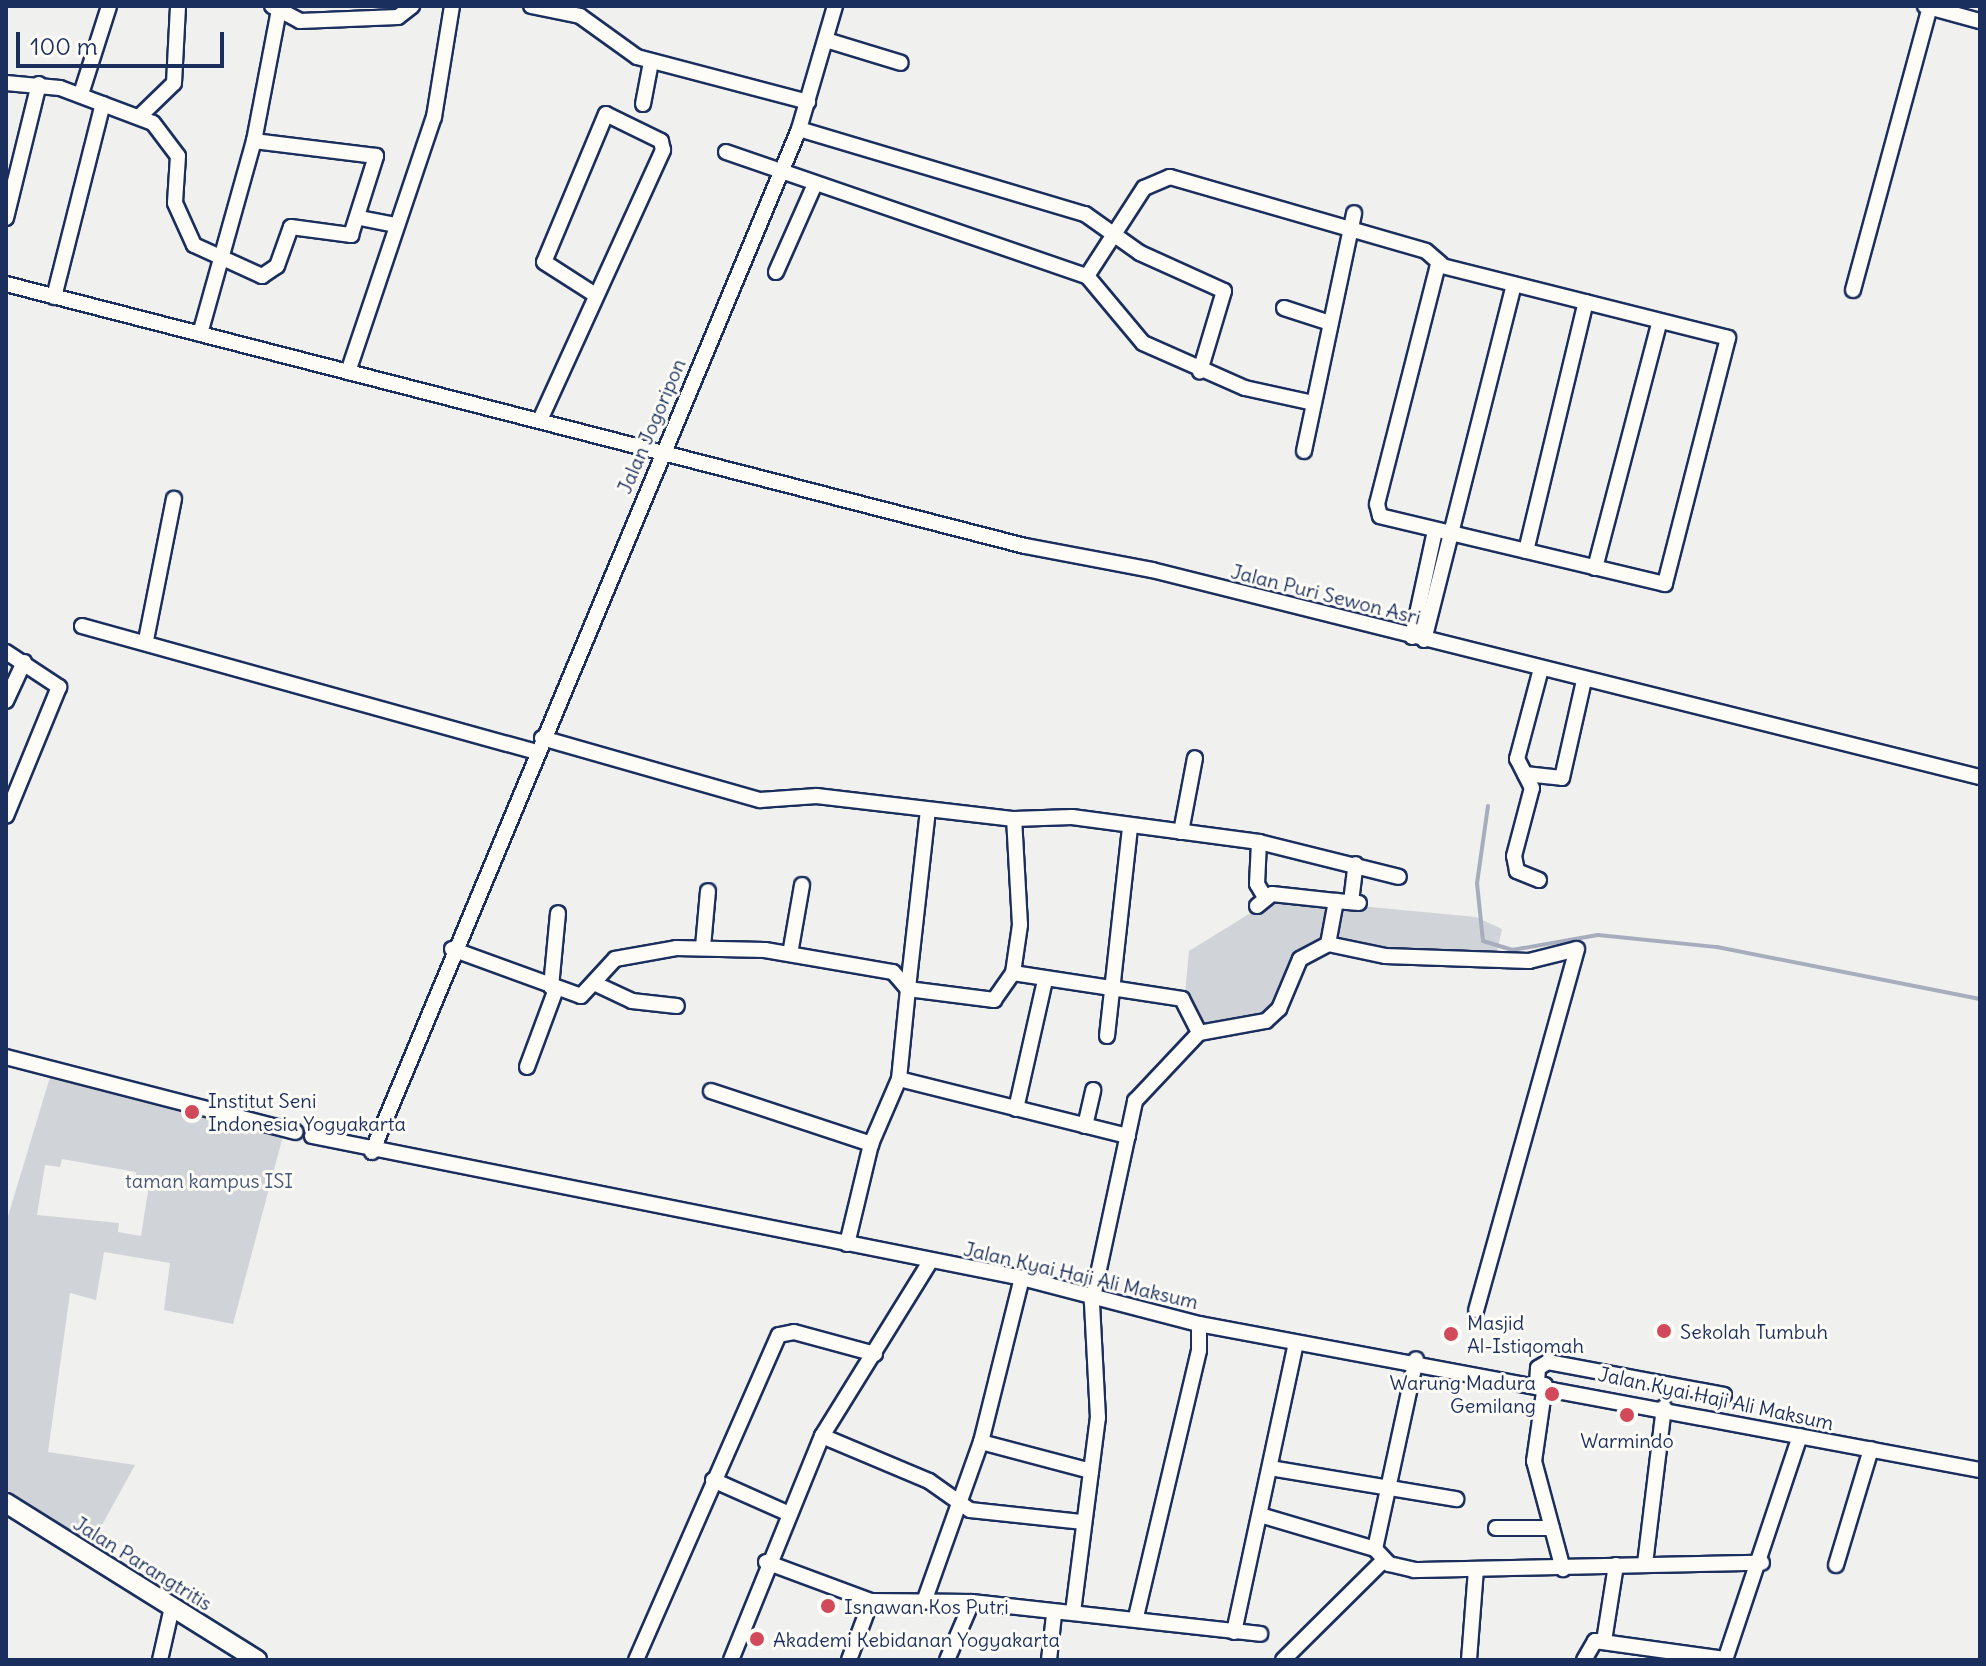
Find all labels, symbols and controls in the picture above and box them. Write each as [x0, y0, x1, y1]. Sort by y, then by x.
scale bar [20, 16, 228, 66]
text: 100 m [30, 31, 98, 61]
street label: Jalan Jogoripon [612, 355, 690, 497]
street label: Jalan Puri Sewon Asri [1229, 559, 1423, 629]
place label: Institut Seni Indonesia Yogyakarta [208, 1088, 406, 1135]
marker: Institut Seni Indonesia Yogyakarta [183, 1103, 201, 1121]
park label: taman kampus ISI [125, 1168, 293, 1192]
street label: Jalan Kyai Haji Ali Maksum [961, 1236, 1201, 1314]
place label: Masjid Al-Istiqomah [1467, 1310, 1584, 1357]
place label: Sekolah Tumbuh [1680, 1319, 1828, 1343]
marker: Sekolah Tumbuh [1655, 1322, 1673, 1340]
marker: Masjid Al-Istiqomah [1442, 1325, 1460, 1343]
street label: Jalan Kyai Haji Ali Maksum [1596, 1361, 1836, 1435]
place label: Warung Madura Gemilang [1390, 1370, 1536, 1417]
marker: Warung Madura Gemilang [1543, 1385, 1561, 1403]
marker: Warmindo [1618, 1406, 1636, 1424]
place label: Warmindo [1580, 1428, 1674, 1452]
street label: Jalan Parangtritis [69, 1511, 217, 1615]
place label: Isnawan Kos Putri [844, 1594, 1009, 1618]
marker: Isnawan Kos Putri [819, 1597, 837, 1615]
place label: Akademi Kebidanan Yogyakarta [773, 1627, 1060, 1651]
marker: Akademi Kebidanan Yogyakarta [748, 1630, 766, 1648]

